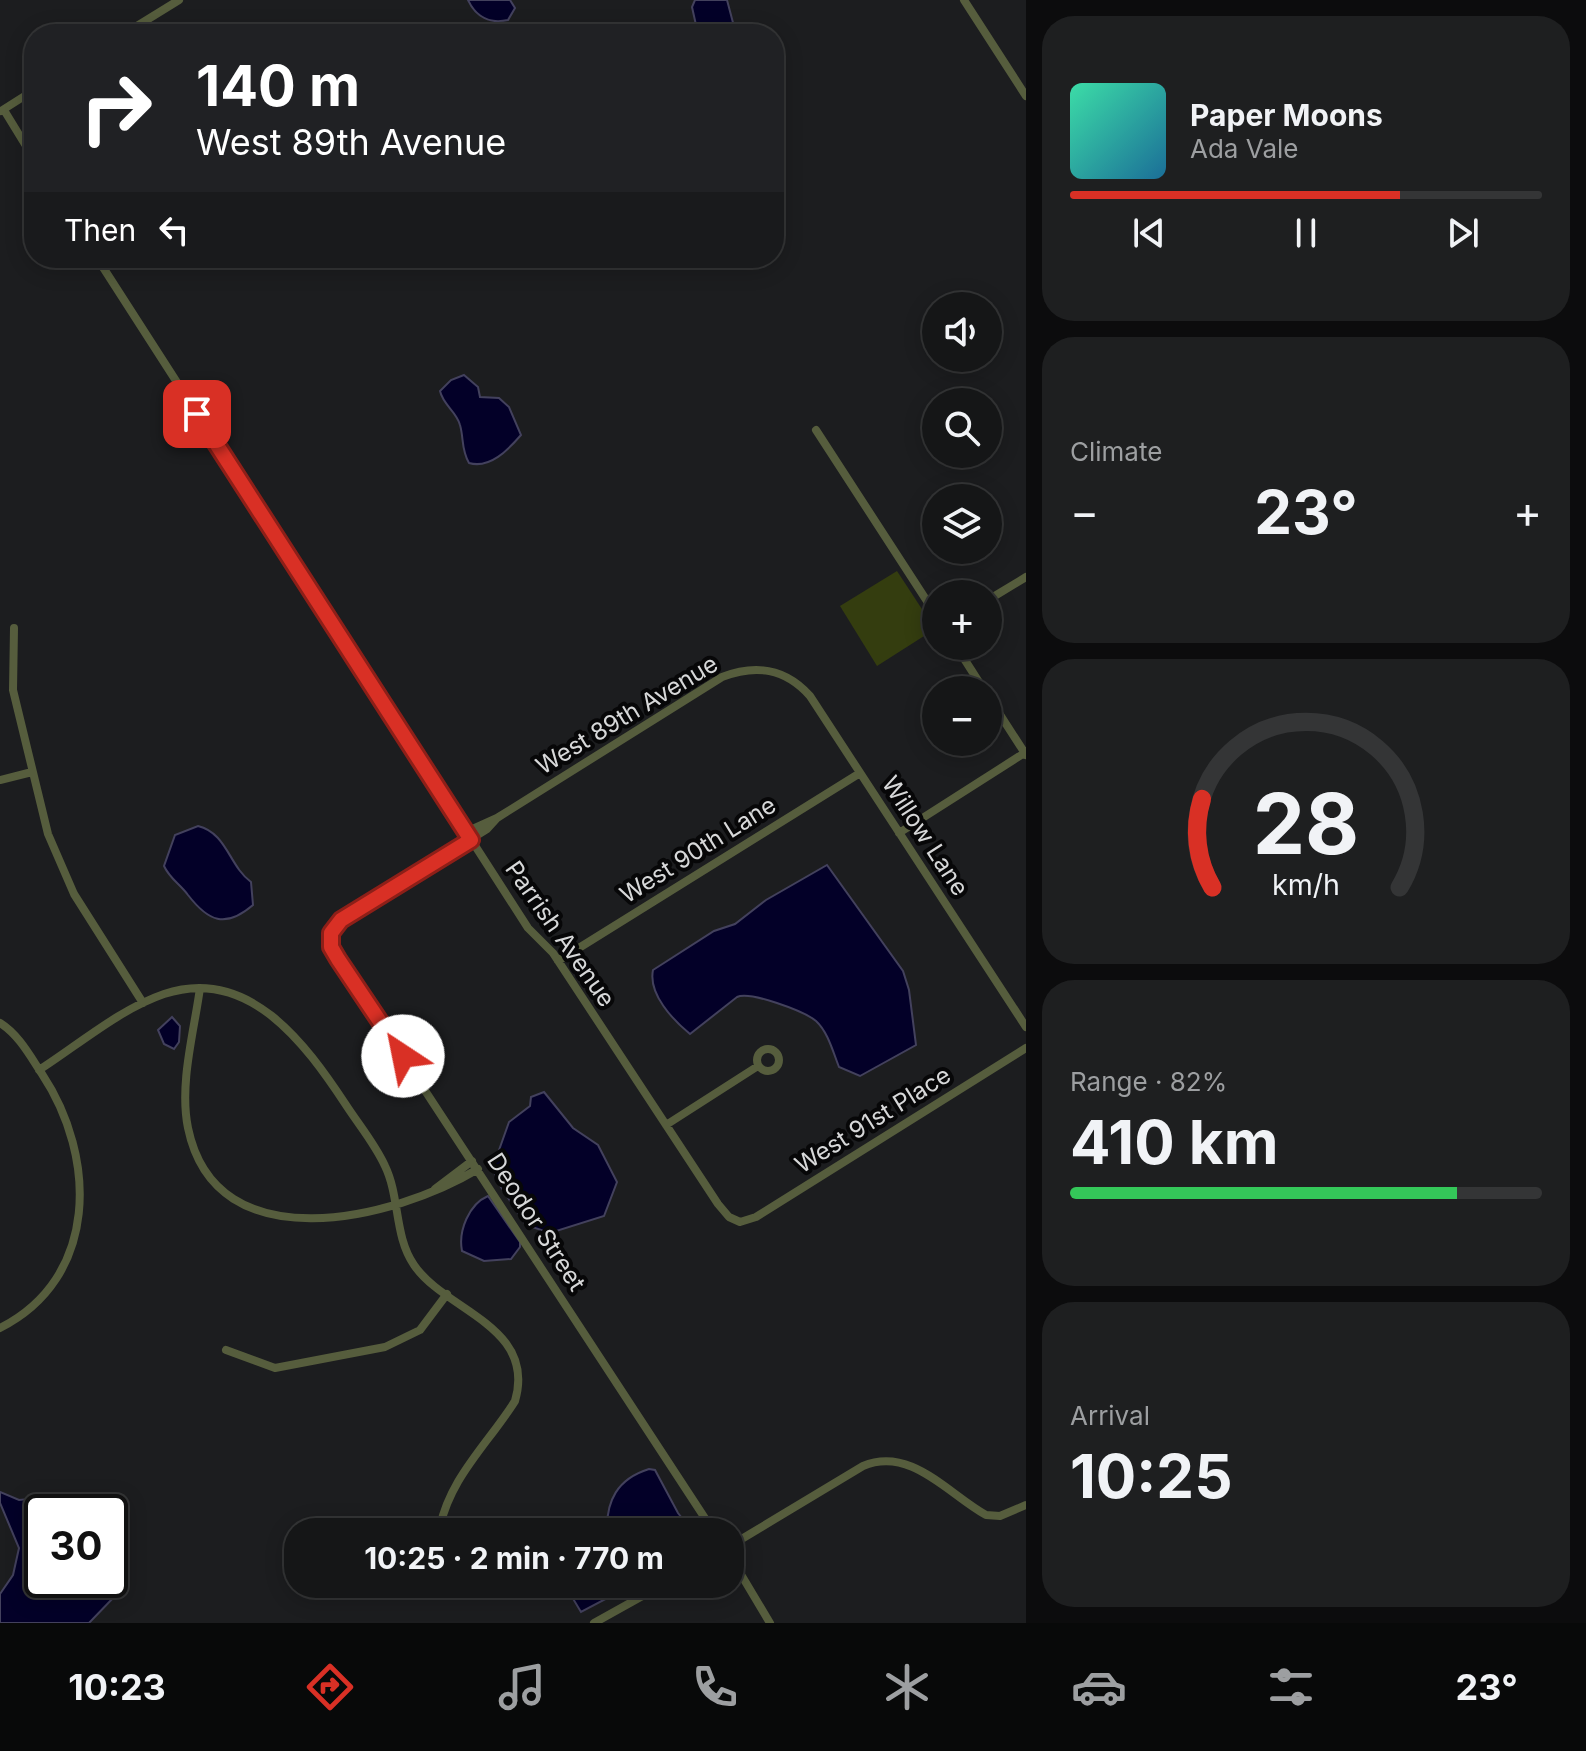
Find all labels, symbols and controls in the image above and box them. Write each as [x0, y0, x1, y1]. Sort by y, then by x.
text: 140 m [196, 52, 360, 120]
icon: right [64, 56, 168, 160]
text: Paper Moons [1190, 97, 1383, 133]
text: West 89th Avenue [196, 120, 506, 164]
text: Ada Vale [1190, 133, 1298, 164]
icon: left [152, 208, 196, 252]
icon: previous [1127, 211, 1171, 255]
icon: pause [1284, 211, 1328, 255]
icon: next [1441, 211, 1485, 255]
text: Then [64, 212, 136, 248]
map controls [922, 292, 1002, 756]
button: sound [922, 292, 1002, 372]
pin [163, 380, 231, 448]
button: search [922, 388, 1002, 468]
icon: arrive [175, 392, 219, 436]
text: Climate [1070, 436, 1162, 467]
text: 23° [1254, 476, 1358, 548]
button: layers [922, 484, 1002, 564]
text: − [1070, 485, 1099, 539]
text: + [1513, 485, 1542, 539]
button: + [922, 580, 1002, 660]
street label: West 89th Avenue [531, 649, 723, 780]
button: − [922, 676, 1002, 756]
street label: Willow Lane [876, 771, 975, 901]
text: 28 [1253, 772, 1359, 873]
street label: West 90th Lane [615, 790, 781, 909]
street label: Parrish Avenue [499, 855, 621, 1012]
text: km/h [1272, 867, 1340, 902]
position arrow [361, 1014, 445, 1098]
street label: West 91st Place [790, 1060, 956, 1179]
text: Range · 82% [1070, 1066, 1227, 1097]
text: 410 km [1070, 1106, 1278, 1178]
street label: Deodor Street [481, 1147, 592, 1296]
text: Arrival [1070, 1400, 1150, 1431]
text: 10:25 [1070, 1440, 1233, 1512]
speed limit sign: 30 [24, 1494, 128, 1598]
text: 10:25 · 2 min · 770 m [364, 1540, 664, 1576]
icon: directions [302, 1659, 358, 1715]
icon: music [494, 1659, 550, 1715]
icon: phone [687, 1659, 743, 1715]
icon: climate [879, 1659, 935, 1715]
icon: car [1071, 1659, 1127, 1715]
icon: filters [1263, 1659, 1319, 1715]
text: 10:23 [68, 1665, 166, 1709]
text: 23° [1456, 1665, 1518, 1709]

